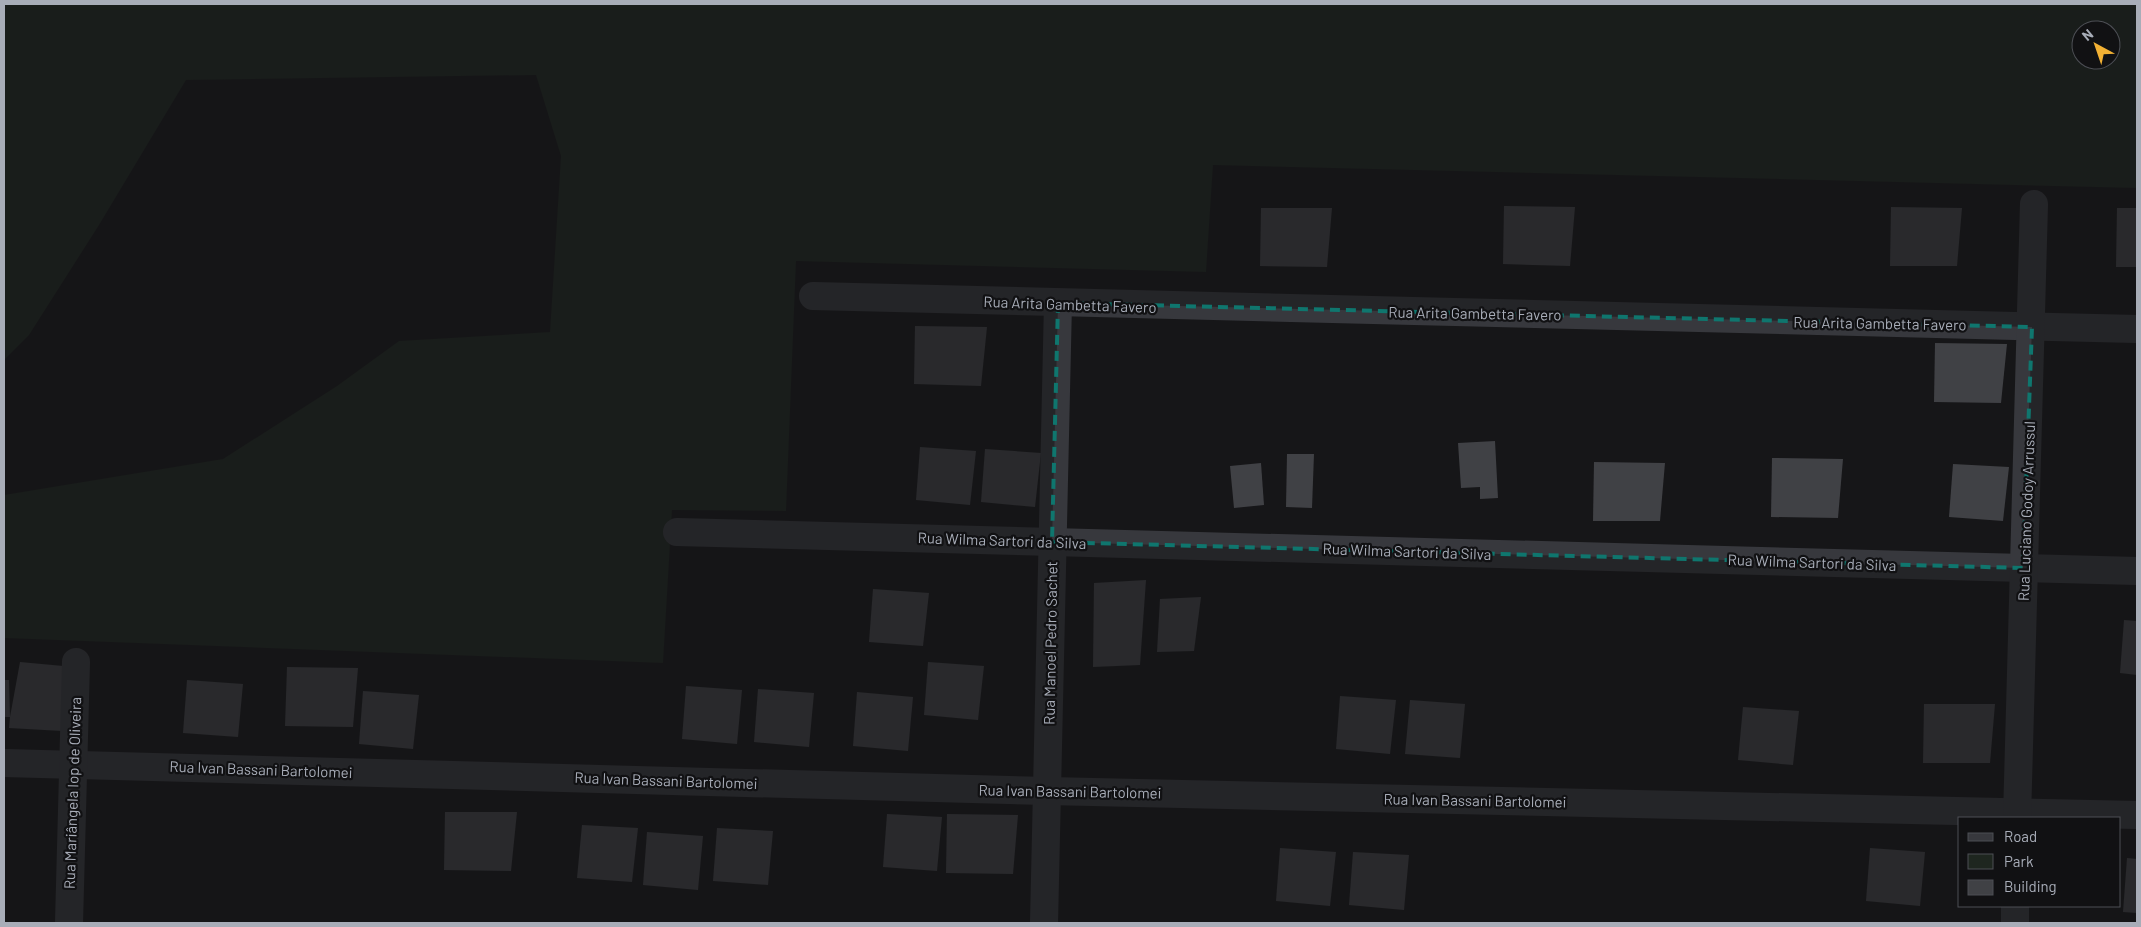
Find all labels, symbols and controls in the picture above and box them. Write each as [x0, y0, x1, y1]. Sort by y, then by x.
north arrow [2071, 20, 2121, 70]
text: N [2078, 25, 2096, 44]
street label: Rua Arita Gambetta Favero [983, 292, 1157, 316]
street label: Rua Arita Gambetta Favero [1388, 302, 1562, 324]
street label: Rua Arita Gambetta Favero [1793, 312, 1967, 334]
street label: Rua Luciano Godoy Arrussul [2014, 421, 2038, 601]
street label: Rua Wilma Sartori da Silva [917, 528, 1087, 552]
street label: Rua Wilma Sartori da Silva [1322, 539, 1492, 563]
street label: Rua Wilma Sartori da Silva [1727, 550, 1897, 574]
street label: Rua Manoel Pedro Sachet [1040, 561, 1060, 725]
street label: Rua Mariângela Iop de Oliveira [60, 697, 84, 889]
street label: Rua Ivan Bassani Bartolomei [169, 757, 353, 781]
street label: Rua Ivan Bassani Bartolomei [574, 768, 758, 792]
street label: Rua Ivan Bassani Bartolomei [978, 780, 1162, 802]
street label: Rua Ivan Bassani Bartolomei [1383, 789, 1567, 811]
legend [1958, 817, 2121, 907]
text: Road [2004, 827, 2037, 845]
text: Park [2004, 852, 2034, 870]
text: Building [2004, 877, 2057, 895]

